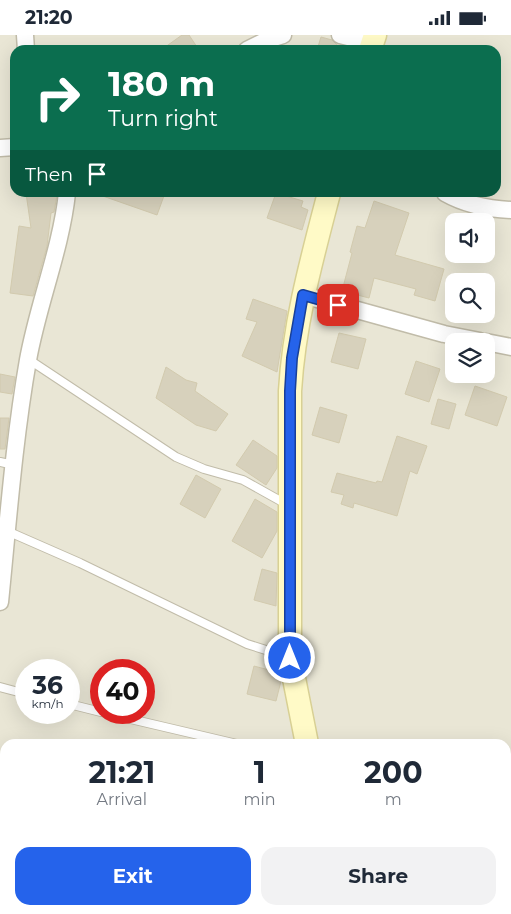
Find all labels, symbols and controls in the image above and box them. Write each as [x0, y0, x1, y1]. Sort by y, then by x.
text: 21:20 [25, 6, 73, 29]
text: 180 m [108, 62, 215, 105]
icon: right [25, 65, 90, 130]
text: Turn right [108, 105, 218, 132]
icon: arrive [83, 160, 111, 188]
text: Then [25, 163, 73, 186]
map controls [445, 213, 495, 383]
button: sound [445, 213, 495, 263]
button: search [445, 273, 495, 323]
pin [317, 284, 359, 326]
icon: arrive [324, 291, 352, 319]
button: layers [445, 333, 495, 383]
position arrow [263, 631, 315, 683]
speed limit sign: 40 [90, 659, 155, 724]
text: 36 [32, 670, 63, 700]
text: km/h [31, 696, 64, 711]
text: 21:21 [88, 754, 155, 791]
text: 1 [254, 754, 266, 791]
text: 200 [364, 754, 423, 791]
text: Arrival [97, 790, 147, 809]
text: min [244, 790, 276, 809]
text: m [385, 790, 402, 809]
button: Exit [15, 847, 251, 905]
button: Share [261, 847, 496, 905]

